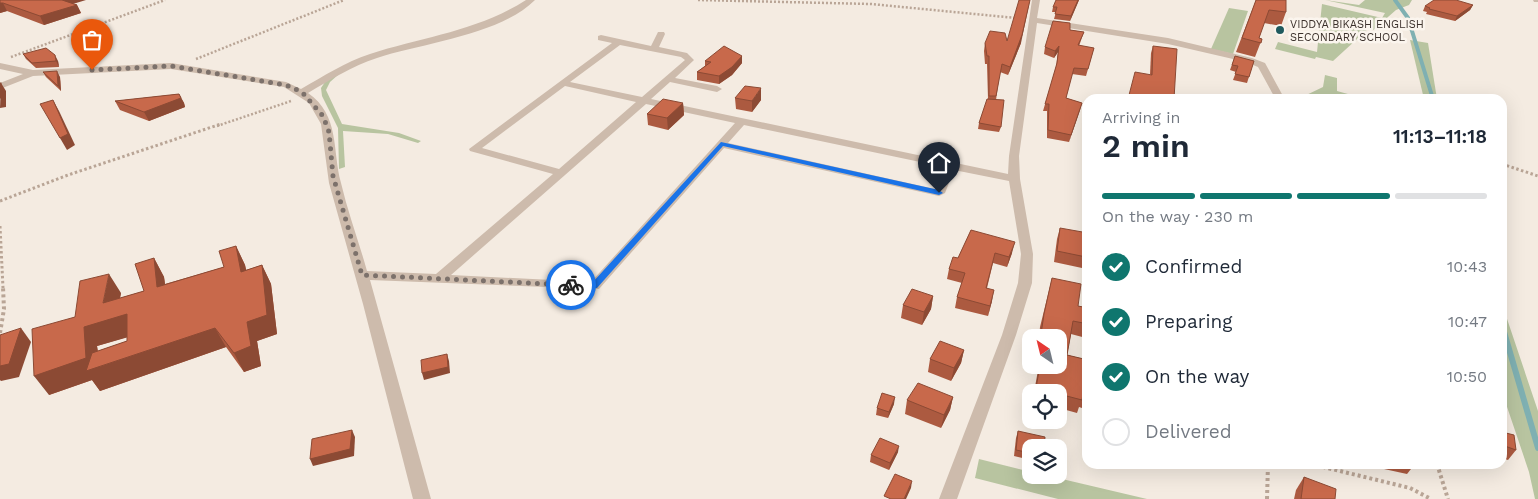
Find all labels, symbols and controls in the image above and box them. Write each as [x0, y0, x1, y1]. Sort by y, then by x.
place label: VIDDYA BIKASH ENGLISH SECONDARY SCHOOL [1290, 18, 1424, 44]
pin [71, 19, 113, 70]
marker: VIDDYA BIKASH ENGLISH SECONDARY SCHOOL [1274, 24, 1286, 36]
icon: bag [78, 26, 106, 54]
text: Arriving in [1102, 108, 1180, 127]
text: 11:13–11:18 [1393, 125, 1487, 148]
text: 2 min [1102, 127, 1190, 165]
pin [918, 142, 960, 193]
icon: home [925, 149, 953, 177]
text: On the way · 230 m [1102, 207, 1253, 226]
icon: check [1102, 253, 1130, 281]
text: Confirmed [1145, 255, 1242, 278]
text: 10:43 [1447, 257, 1487, 276]
courier [546, 260, 596, 310]
icon: bike [557, 271, 585, 299]
icon: check [1102, 308, 1130, 336]
text: Preparing [1145, 310, 1232, 333]
text: 10:47 [1448, 312, 1487, 331]
north arrow [1022, 329, 1068, 374]
map controls [1022, 329, 1067, 484]
icon: check [1102, 363, 1130, 391]
text: On the way [1145, 365, 1249, 388]
text: 10:50 [1447, 367, 1487, 386]
button: locate [1022, 384, 1067, 429]
text: Delivered [1145, 420, 1232, 443]
button: layers [1022, 439, 1067, 484]

